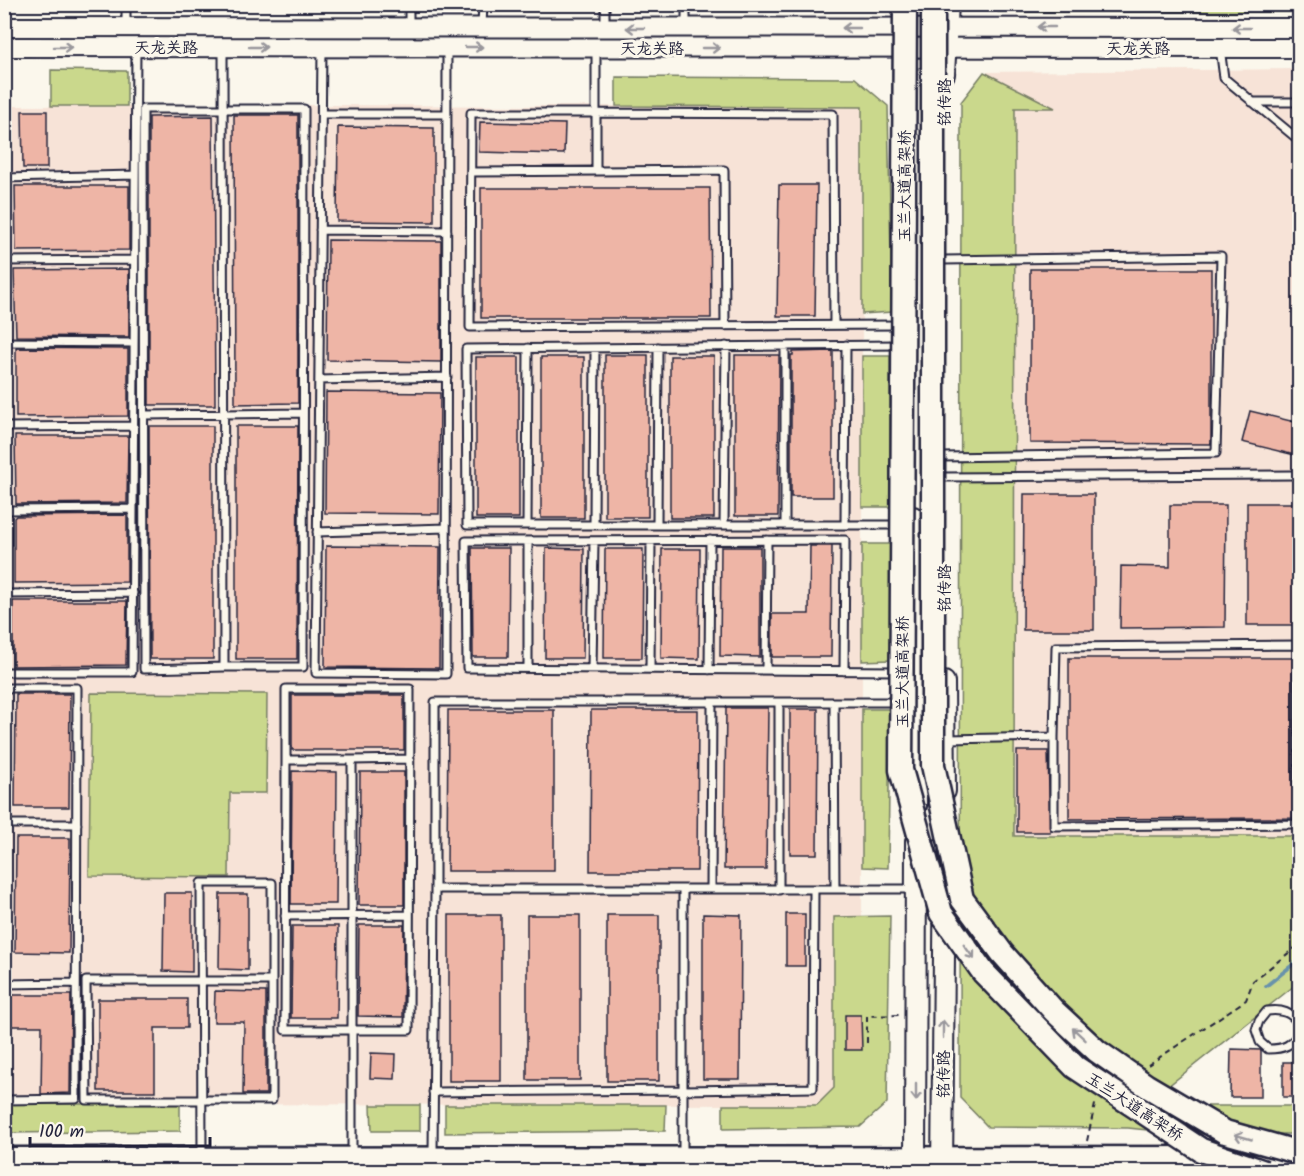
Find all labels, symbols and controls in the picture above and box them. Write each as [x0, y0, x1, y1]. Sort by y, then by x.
one-way arrow [1037, 21, 1057, 33]
one-way arrow [626, 22, 646, 34]
one-way arrow [842, 22, 862, 34]
one-way arrow [1232, 22, 1252, 34]
street label: 天龙关路 [134, 36, 198, 61]
street label: 天龙关路 [620, 37, 684, 62]
street label: 天龙关路 [1106, 37, 1170, 62]
one-way arrow [53, 41, 72, 53]
one-way arrow [247, 41, 267, 53]
one-way arrow [463, 41, 483, 53]
one-way arrow [700, 42, 720, 54]
street label: 铭传路 [933, 78, 958, 126]
street label: 玉兰大道高架桥 [893, 130, 918, 242]
street label: 铭传路 [933, 564, 958, 612]
street label: 玉兰大道高架桥 [891, 616, 916, 728]
one-way arrow [963, 943, 975, 959]
one-way arrow [937, 1020, 949, 1040]
one-way arrow [1072, 1027, 1087, 1041]
street label: 铭传路 [932, 1050, 957, 1098]
street label: 玉兰大道高架桥 [1080, 1066, 1188, 1148]
one-way arrow [910, 1081, 922, 1101]
scale bar [30, 1110, 210, 1148]
text: 100 m [39, 1118, 84, 1147]
one-way arrow [1234, 1131, 1253, 1142]

